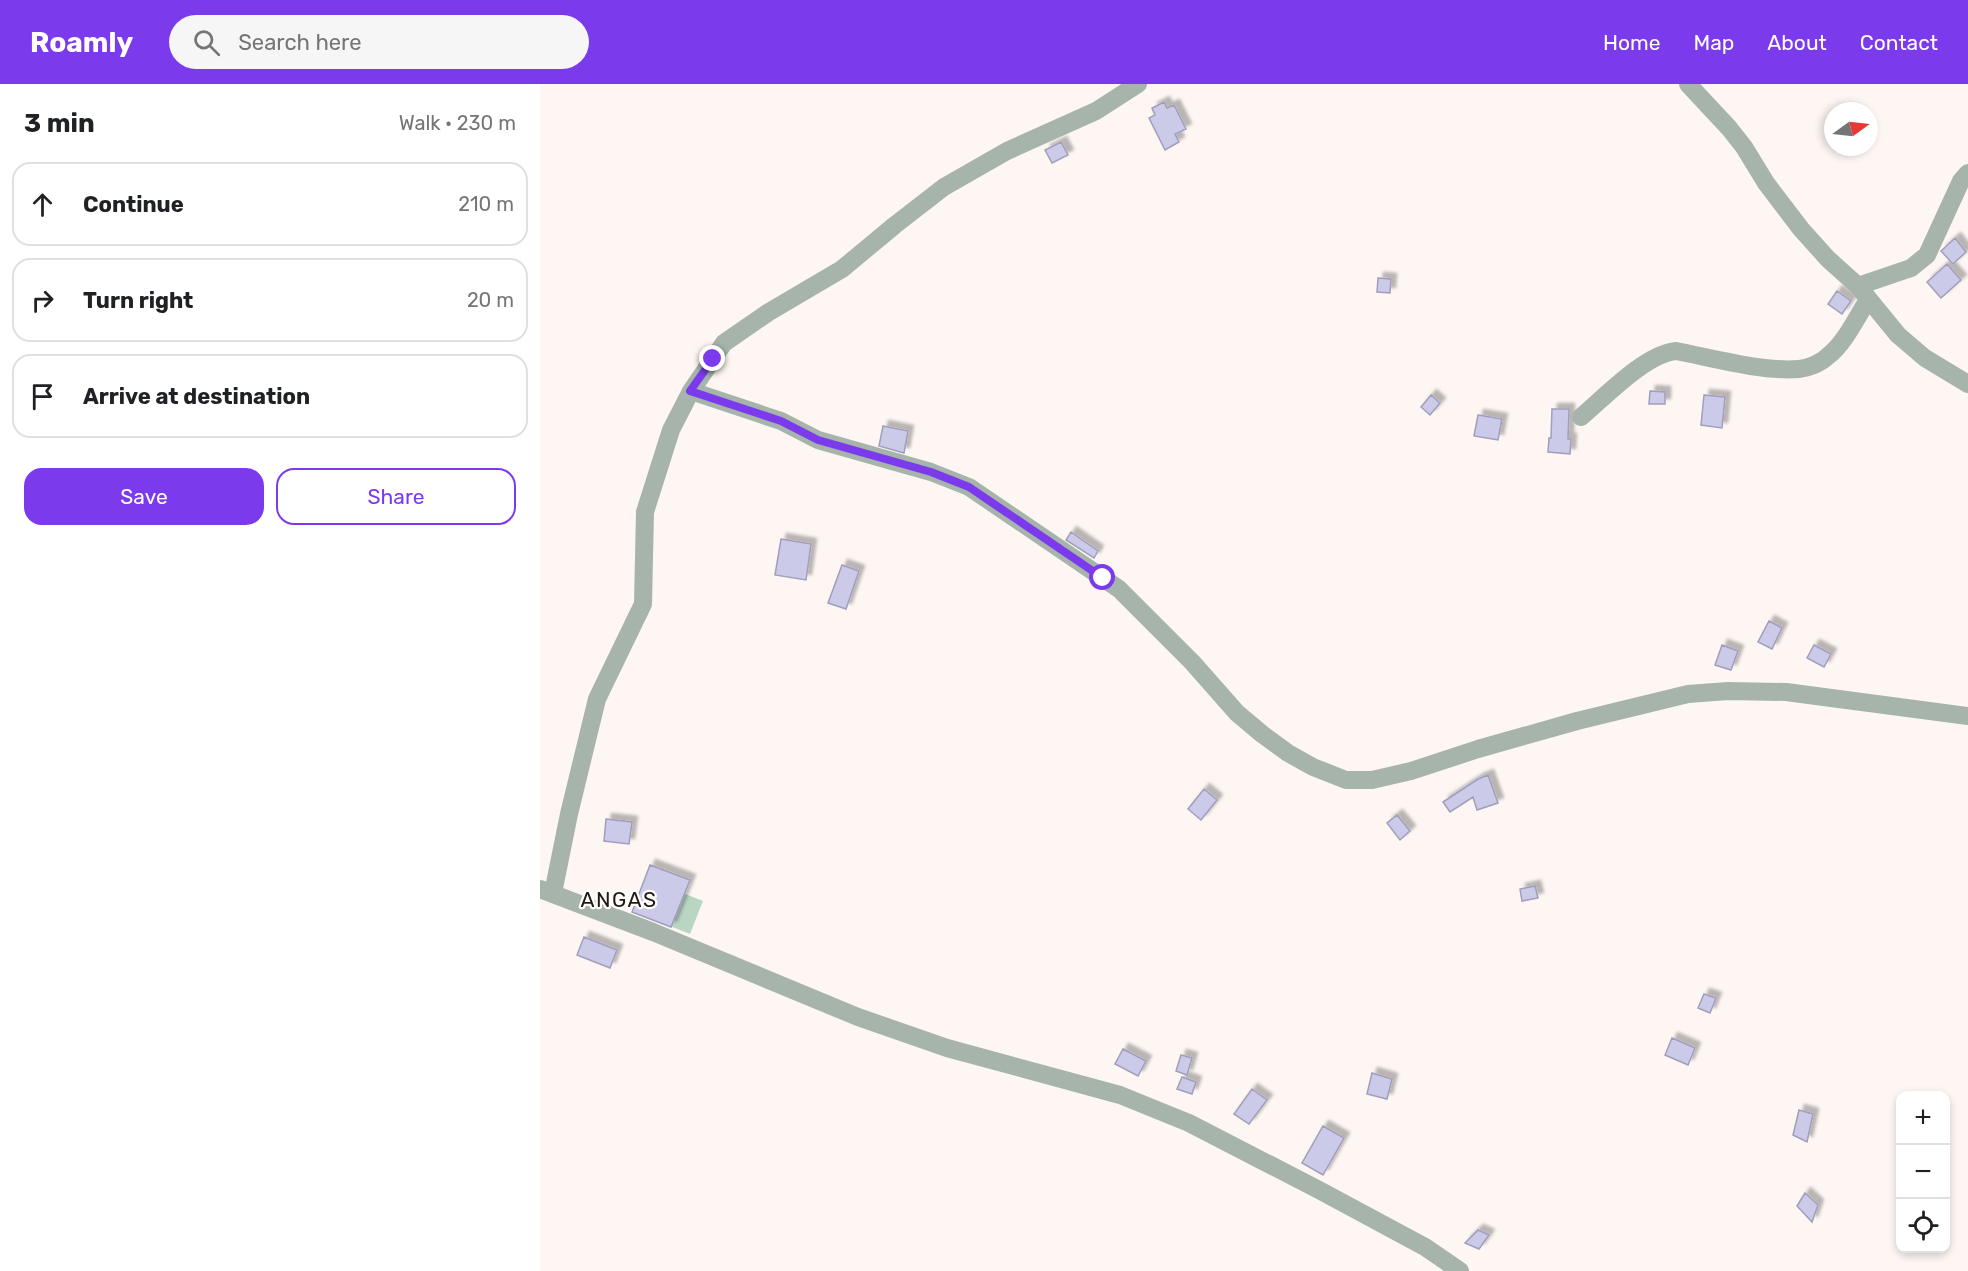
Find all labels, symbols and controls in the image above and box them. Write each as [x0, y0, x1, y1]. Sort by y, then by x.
search box [169, 15, 589, 69]
text: Roamly [30, 26, 133, 59]
icon: search [190, 26, 223, 59]
text: Search here [238, 29, 362, 56]
text: Home [1603, 30, 1660, 55]
text: Map [1693, 30, 1734, 55]
text: About [1767, 30, 1827, 55]
text: Contact [1860, 30, 1938, 55]
north arrow [1824, 102, 1878, 156]
text: 3 min [24, 108, 95, 139]
text: Walk · 230 m [399, 111, 516, 135]
icon: ahead [26, 188, 59, 221]
text: Continue [83, 191, 184, 218]
text: 210 m [458, 192, 514, 216]
icon: right [26, 284, 59, 317]
text: Turn right [83, 287, 193, 314]
text: 20 m [467, 288, 514, 312]
route end [699, 345, 725, 371]
icon: arrive [26, 380, 59, 413]
text: Arrive at destination [83, 383, 310, 410]
button: Save [24, 468, 264, 525]
button: Share [276, 468, 516, 525]
route start [1089, 564, 1115, 590]
district label: ANGAS [580, 887, 658, 912]
map controls [1896, 1091, 1950, 1253]
button: + [1896, 1091, 1950, 1145]
button: − [1896, 1145, 1950, 1199]
button: locate [1896, 1199, 1950, 1253]

